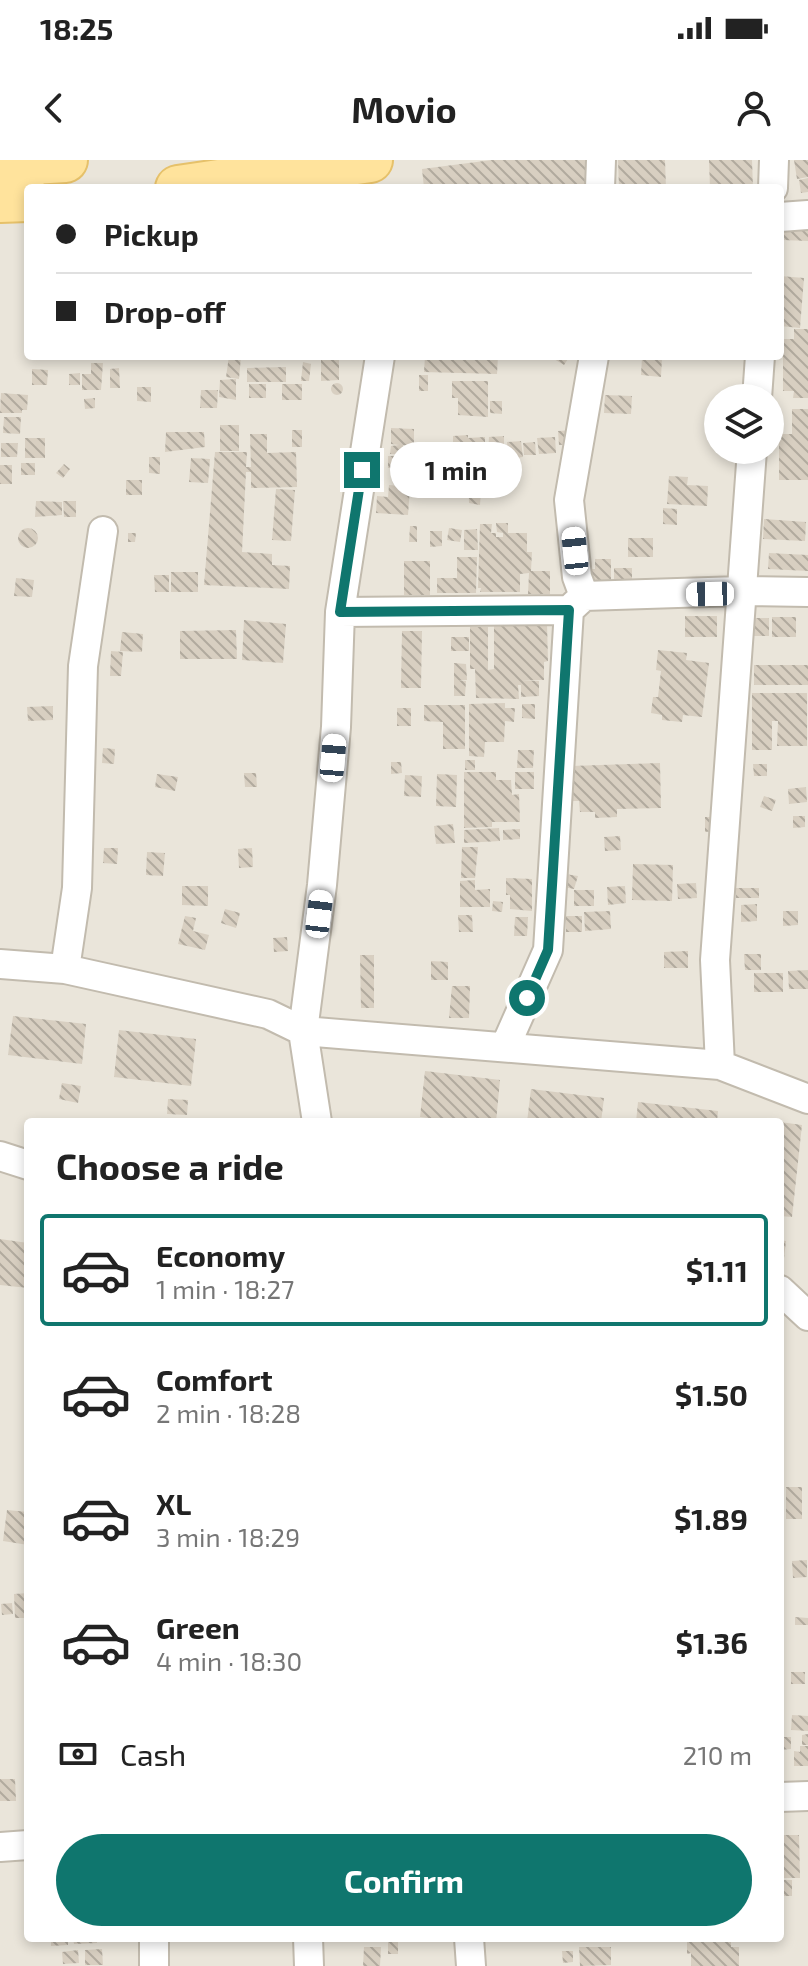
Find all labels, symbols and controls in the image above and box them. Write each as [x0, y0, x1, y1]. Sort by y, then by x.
text: 18:25 [40, 10, 113, 46]
icon: back [32, 86, 76, 130]
icon: person [732, 86, 776, 130]
text: Movio [351, 87, 457, 130]
text: Pickup [104, 216, 199, 252]
text: Drop-off [104, 293, 226, 329]
map controls [704, 384, 784, 464]
button: layers [704, 384, 784, 464]
callout: 1 min [390, 442, 522, 498]
route end [344, 452, 380, 488]
text: 1 min [425, 454, 487, 485]
car [561, 526, 589, 576]
car [686, 582, 734, 606]
car [319, 733, 347, 783]
car [304, 889, 334, 939]
route start [509, 980, 545, 1016]
text: Choose a ride [56, 1144, 284, 1187]
icon: car [60, 1234, 132, 1306]
text: Economy [156, 1237, 285, 1273]
text: $1.11 [686, 1252, 748, 1288]
text: 1 min · 18:27 [156, 1273, 294, 1304]
icon: car [60, 1358, 132, 1430]
text: Comfort [156, 1361, 273, 1397]
text: $1.50 [675, 1376, 748, 1412]
text: 2 min · 18:28 [156, 1397, 301, 1428]
icon: car [60, 1482, 132, 1554]
text: XL [156, 1485, 191, 1521]
text: $1.89 [674, 1500, 748, 1536]
text: 3 min · 18:29 [156, 1521, 300, 1552]
icon: car [60, 1606, 132, 1678]
text: Green [156, 1609, 240, 1645]
text: $1.36 [676, 1624, 748, 1660]
text: 4 min · 18:30 [156, 1645, 302, 1676]
icon: cash [56, 1732, 100, 1776]
text: Cash [120, 1736, 186, 1772]
text: 210 m [683, 1739, 752, 1770]
button: Confirm [56, 1834, 752, 1926]

